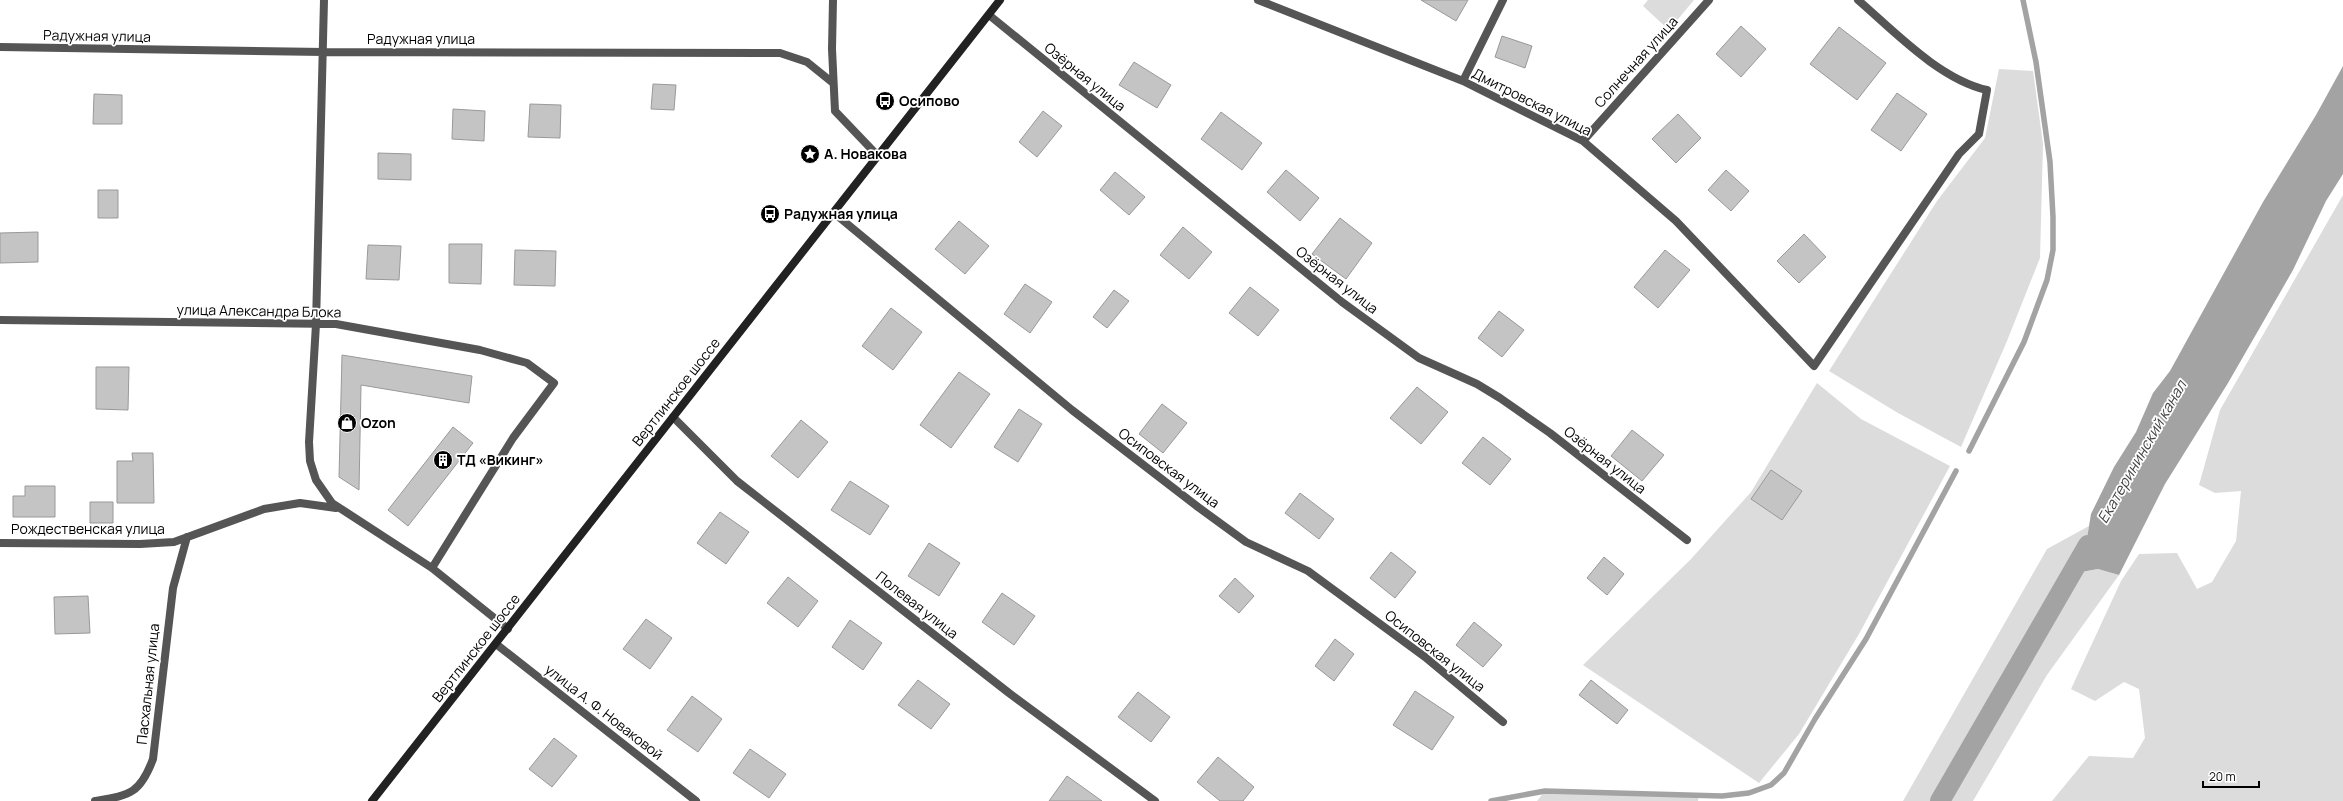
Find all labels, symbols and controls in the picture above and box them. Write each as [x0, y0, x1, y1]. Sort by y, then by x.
street label: Солнечная улица [1590, 12, 1682, 111]
street label: Радужная улица [43, 25, 151, 46]
street label: Радужная улица [367, 29, 475, 48]
street label: Озёрная улица [1041, 38, 1130, 115]
street label: Дмитровская улица [1469, 63, 1595, 140]
bus stop icon: Осипово [874, 90, 896, 112]
place label: Осипово [899, 91, 960, 110]
place icon: А. Новакова [799, 143, 821, 165]
place label: А. Новакова [824, 144, 907, 163]
bus stop icon: Радужная улица [759, 203, 781, 225]
place label: Радужная улица [784, 204, 898, 223]
street label: Озёрная улица [1292, 241, 1382, 318]
street label: улица Александра Блока [176, 300, 342, 321]
street label: Вертлинское шоссе [627, 334, 724, 450]
water label: Екатерининский канал [2092, 375, 2192, 527]
shop icon: Ozon [336, 412, 358, 434]
place label: Ozon [361, 413, 396, 432]
street label: Озёрная улица [1560, 421, 1650, 498]
street label: Осиповская улица [1115, 423, 1224, 512]
building icon: ТД «Викинг» [432, 449, 454, 471]
place label: ТД «Викинг» [457, 450, 544, 469]
street label: Рождественская улица [11, 519, 165, 538]
street label: Полевая улица [872, 566, 962, 643]
street label: Вертлинское шоссе [427, 590, 524, 706]
street label: Осиповская улица [1381, 606, 1489, 696]
street label: Пасхальная улица [132, 623, 163, 745]
street label: улица А. Ф. Новаковой [541, 659, 667, 764]
scale bar [2203, 763, 2259, 789]
text: 20 m [2209, 768, 2236, 785]

